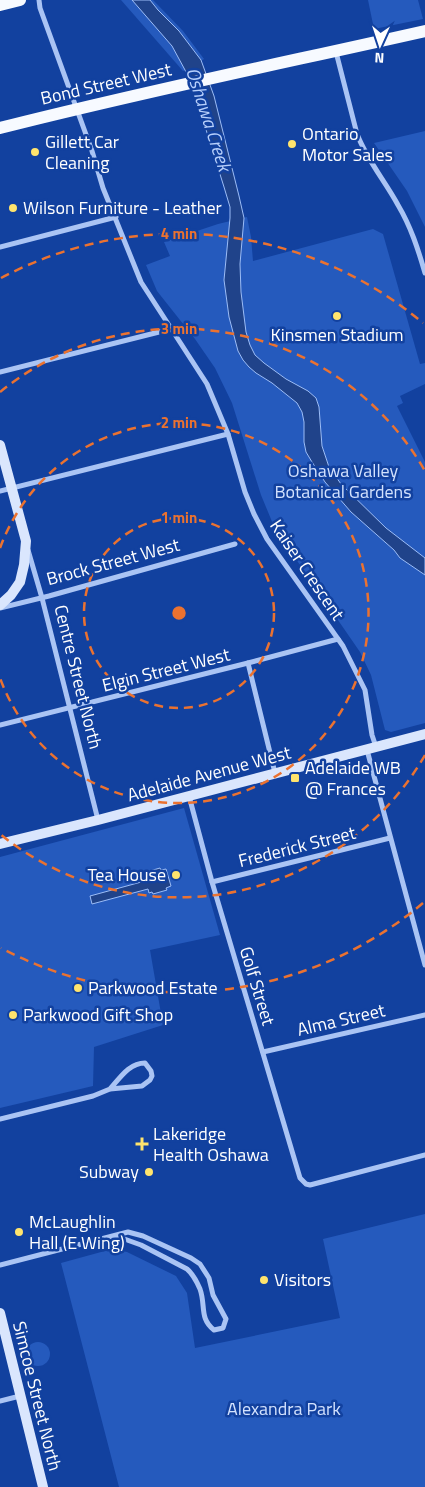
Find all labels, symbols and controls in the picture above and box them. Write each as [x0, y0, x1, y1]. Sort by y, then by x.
north arrow [355, 20, 405, 70]
text: N [374, 48, 385, 69]
street label: Bond Street West [38, 55, 175, 112]
water label: Oshawa Creek [179, 63, 241, 177]
place label: Ontario Motor Sales [302, 120, 393, 168]
place label: Gillett Car Cleaning [45, 128, 119, 176]
marker: Ontario Motor Sales [286, 138, 298, 150]
marker: Gillett Car Cleaning [29, 146, 41, 158]
place label: Wilson Furniture - Leather [23, 194, 222, 221]
marker: Wilson Furniture - Leather [7, 202, 19, 214]
text: 4 min [161, 222, 197, 245]
marker: Kinsmen Stadium [331, 310, 343, 322]
text: 3 min [161, 317, 197, 340]
place label: Kinsmen Stadium [271, 321, 403, 348]
text: 2 min [161, 411, 197, 434]
park label: Oshawa Valley Botanical Gardens [274, 457, 412, 505]
text: 1 min [161, 506, 197, 529]
street label: Kaiser Crescent [264, 514, 352, 626]
street label: Brock Street West [43, 531, 183, 592]
street label: Centre Street North [47, 602, 109, 752]
centre of rings [170, 604, 188, 622]
street label: Elgin Street West [99, 640, 233, 698]
street label: Adelaide Avenue West [124, 738, 294, 808]
place label: Adelaide WB @ Frances [305, 754, 401, 802]
marker: Adelaide WB @ Frances [289, 772, 301, 784]
street label: Frederick Street [235, 819, 359, 874]
place label: Tea House [88, 861, 166, 888]
marker: Tea House [170, 869, 182, 881]
street label: Golf Street [233, 943, 282, 1029]
place label: Parkwood Estate [88, 974, 218, 1001]
marker: Parkwood Estate [72, 982, 84, 994]
street label: Alma Street [294, 996, 388, 1043]
place label: Parkwood Gift Shop [23, 1001, 173, 1028]
marker: Parkwood Gift Shop [7, 1009, 19, 1021]
place label: Lakeridge Health Oshawa [153, 1120, 269, 1168]
marker: Lakeridge Health Oshawa [135, 1137, 149, 1151]
place label: Subway [79, 1158, 139, 1185]
marker: Subway [143, 1166, 155, 1178]
place label: McLaughlin Hall (E Wing) [29, 1208, 125, 1256]
marker: McLaughlin Hall (E Wing) [13, 1226, 25, 1238]
place label: Visitors [274, 1266, 331, 1293]
marker: Visitors [258, 1274, 270, 1286]
street label: Simcoe Street North [6, 1318, 69, 1473]
park label: Alexandra Park [227, 1395, 341, 1422]

